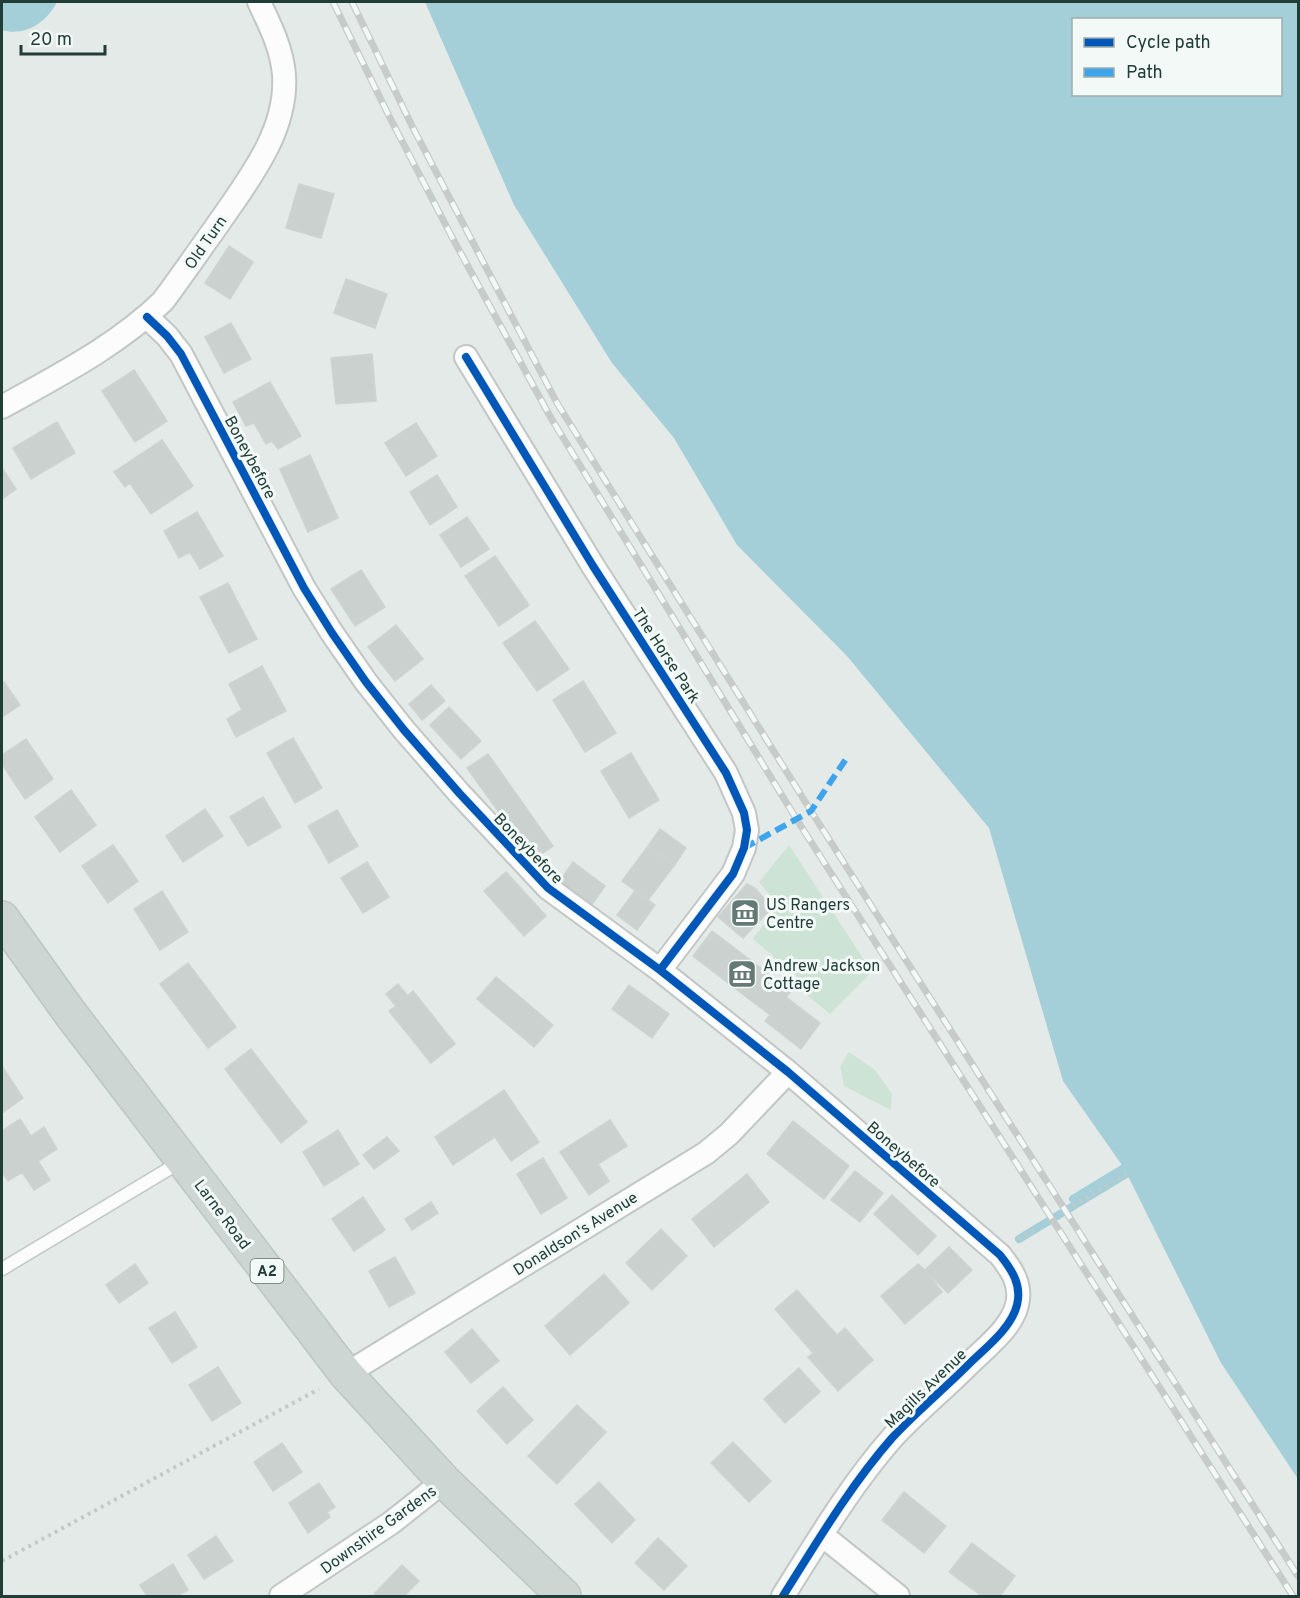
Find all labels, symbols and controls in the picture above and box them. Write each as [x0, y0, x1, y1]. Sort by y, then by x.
scale bar [21, 18, 105, 56]
legend [1072, 18, 1282, 96]
text: 20 m [30, 29, 72, 52]
text: Cycle path [1126, 32, 1211, 55]
text: Path [1126, 62, 1163, 85]
street label: Old Turn [181, 212, 232, 274]
street label: Boneybefore [219, 413, 279, 503]
street label: The Horse Park [627, 605, 704, 708]
street label: Boneybefore [489, 810, 566, 889]
place label: US Rangers Centre [766, 896, 850, 934]
museum icon: US Rangers Centre [729, 897, 761, 929]
place label: Andrew Jackson Cottage [763, 957, 880, 995]
museum icon: Andrew Jackson Cottage [726, 958, 758, 990]
street label: Boneybefore [862, 1118, 944, 1193]
street label: Larne Road [189, 1176, 254, 1254]
street label: Donaldson's Avenue [510, 1188, 642, 1281]
road number: A2 [250, 1259, 284, 1283]
street label: Magills Avenue [881, 1345, 972, 1434]
street label: Downshire Gardens [317, 1482, 441, 1579]

